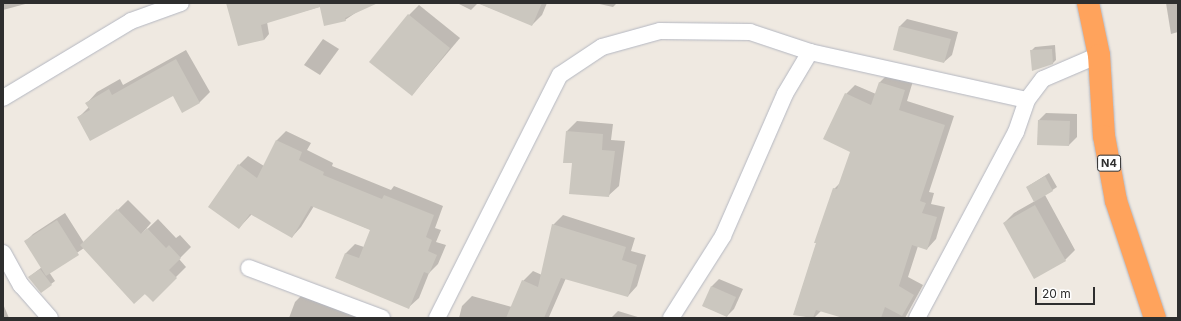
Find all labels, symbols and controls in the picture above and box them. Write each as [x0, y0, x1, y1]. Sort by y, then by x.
road number: N4 [1097, 154, 1121, 172]
scale bar [1037, 279, 1097, 305]
text: 20 m [1042, 286, 1071, 301]

